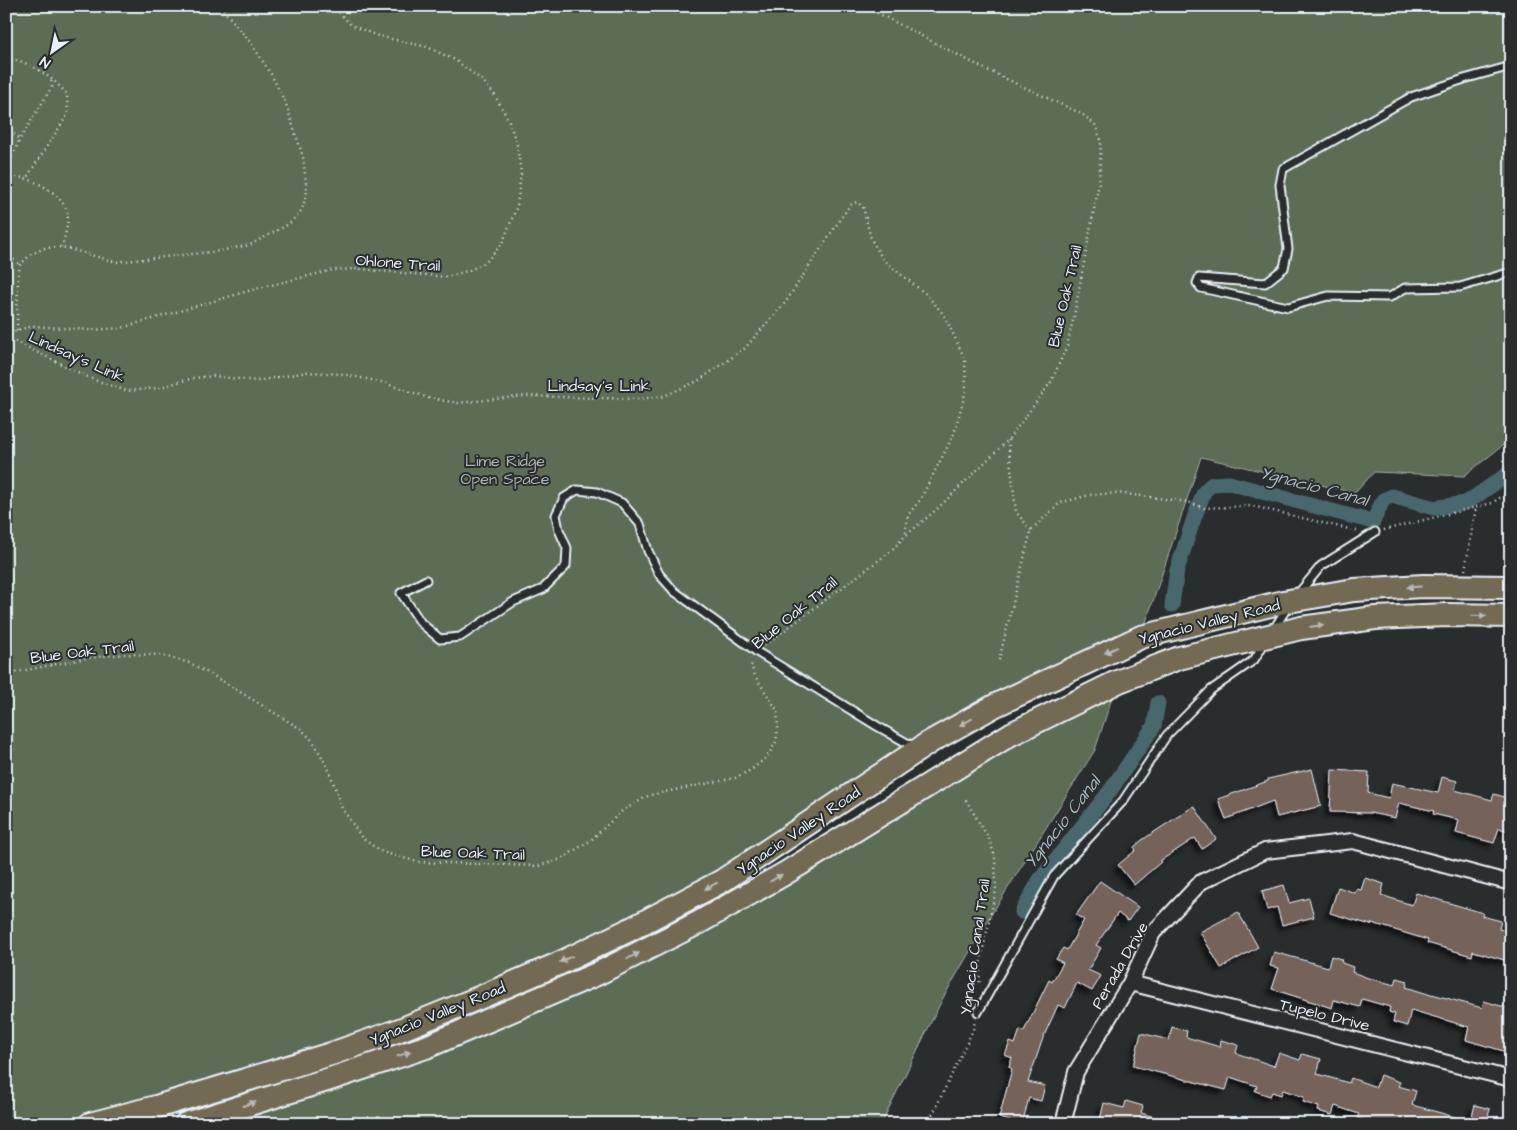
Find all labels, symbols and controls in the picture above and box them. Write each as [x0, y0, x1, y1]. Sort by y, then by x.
north arrow [28, 28, 78, 78]
text: N [36, 51, 55, 73]
street label: Blue Oak Trail [1043, 243, 1087, 349]
street label: Ohlone Trail [355, 249, 441, 277]
street label: Lindsay's Link [25, 326, 128, 389]
street label: Lindsay's Link [547, 375, 651, 398]
park label: Lime Ridge Open Space [461, 450, 550, 490]
water label: Ygnacio Canal [1257, 460, 1373, 514]
street label: Blue Oak Trail [747, 571, 842, 654]
one-way arrow [1406, 583, 1422, 591]
street label: Ygnacio Valley Road [1136, 594, 1282, 651]
one-way arrow [1471, 612, 1487, 620]
one-way arrow [1310, 622, 1326, 630]
street label: Blue Oak Trail [29, 635, 135, 669]
one-way arrow [1104, 647, 1118, 655]
one-way arrow [959, 718, 972, 727]
water label: Ygnacio Canal [1018, 769, 1109, 875]
street label: Ygnacio Valley Road [732, 781, 865, 881]
street label: Blue Oak Trail [421, 840, 525, 866]
one-way arrow [770, 874, 783, 883]
street label: Ygnacio Canal Trail [955, 878, 996, 1017]
one-way arrow [704, 882, 719, 890]
street label: Perada Drive [1086, 918, 1154, 1013]
one-way arrow [626, 952, 641, 960]
one-way arrow [559, 955, 574, 964]
street label: Ygnacio Valley Road [366, 977, 509, 1052]
street label: Tupelo Drive [1277, 993, 1372, 1037]
one-way arrow [396, 1050, 411, 1058]
one-way arrow [242, 1100, 257, 1108]

